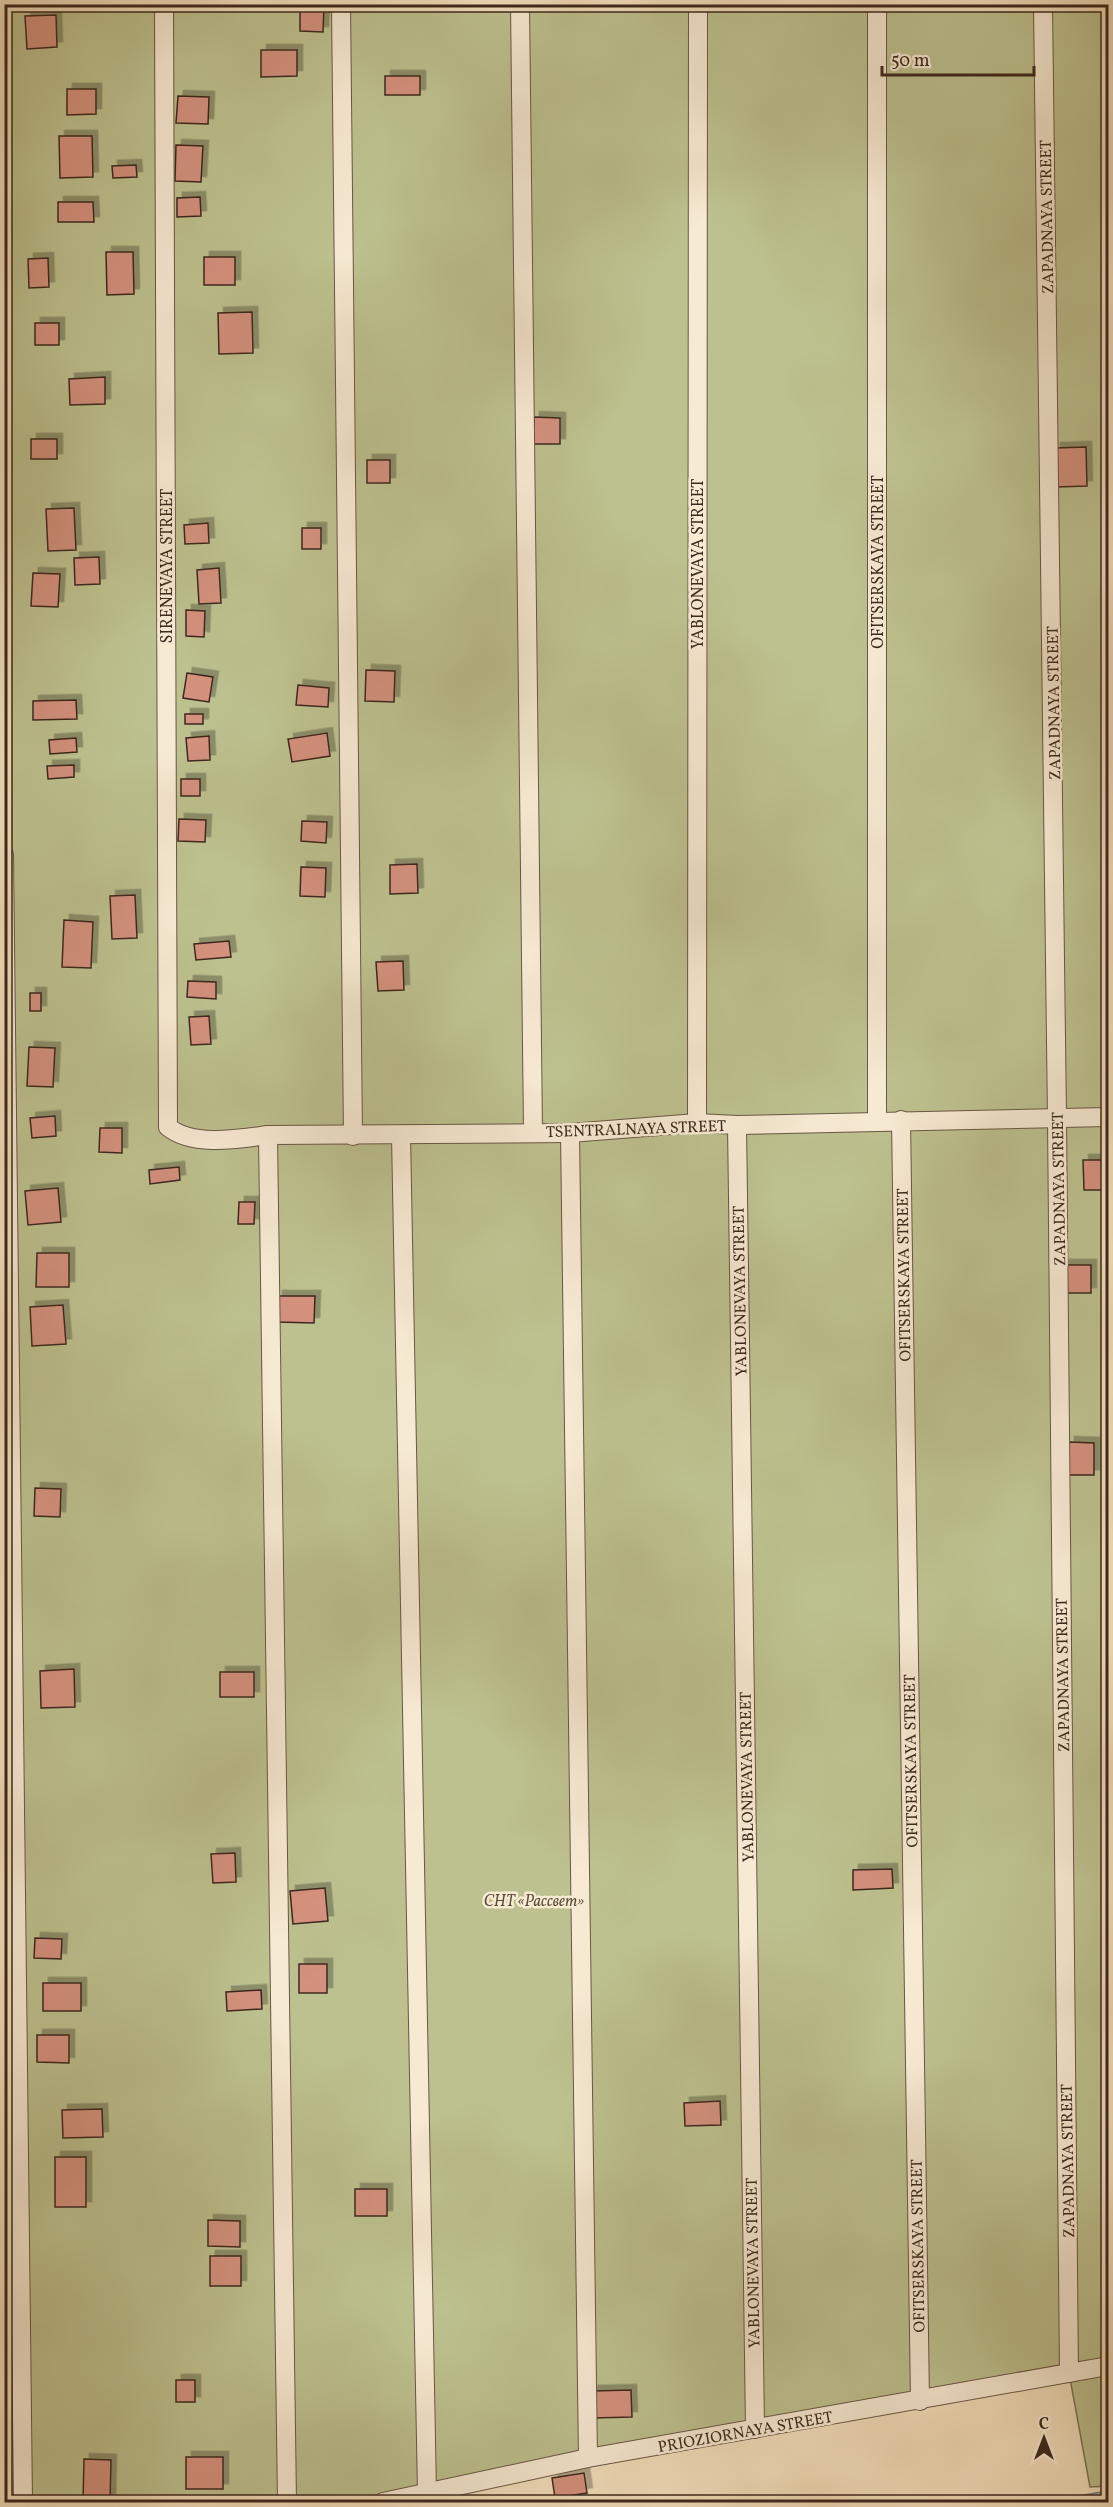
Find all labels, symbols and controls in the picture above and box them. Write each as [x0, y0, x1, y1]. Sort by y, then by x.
scale bar [882, 39, 1034, 77]
text: 50 m [891, 49, 930, 74]
street label: ZAPADNAYA STREET [1036, 140, 1060, 294]
street label: OFITSERSKAYA STREET [868, 475, 890, 649]
street label: YABLONEVAYA STREET [688, 479, 710, 649]
street label: SIRENEVAYA STREET [157, 489, 179, 643]
street label: ZAPADNAYA STREET [1043, 626, 1067, 780]
street label: ZAPADNAYA STREET [1048, 1112, 1072, 1266]
street label: TSENTRALNAYA STREET [546, 1116, 727, 1144]
street label: OFITSERSKAYA STREET [892, 1188, 918, 1362]
street label: YABLONEVAYA STREET [729, 1205, 753, 1376]
street label: ZAPADNAYA STREET [1052, 1598, 1076, 1752]
street label: OFITSERSKAYA STREET [899, 1674, 925, 1848]
street label: YABLONEVAYA STREET [736, 1691, 760, 1862]
park label: СНТ «Рассвет» [484, 1891, 584, 1913]
street label: ZAPADNAYA STREET [1057, 2084, 1081, 2238]
street label: OFITSERSKAYA STREET [906, 2159, 932, 2333]
street label: YABLONEVAYA STREET [742, 2177, 766, 2348]
street label: PRIOZIORNAYA STREET [656, 2407, 835, 2459]
north arrow [1014, 2408, 1074, 2468]
text: С [1039, 2414, 1049, 2436]

